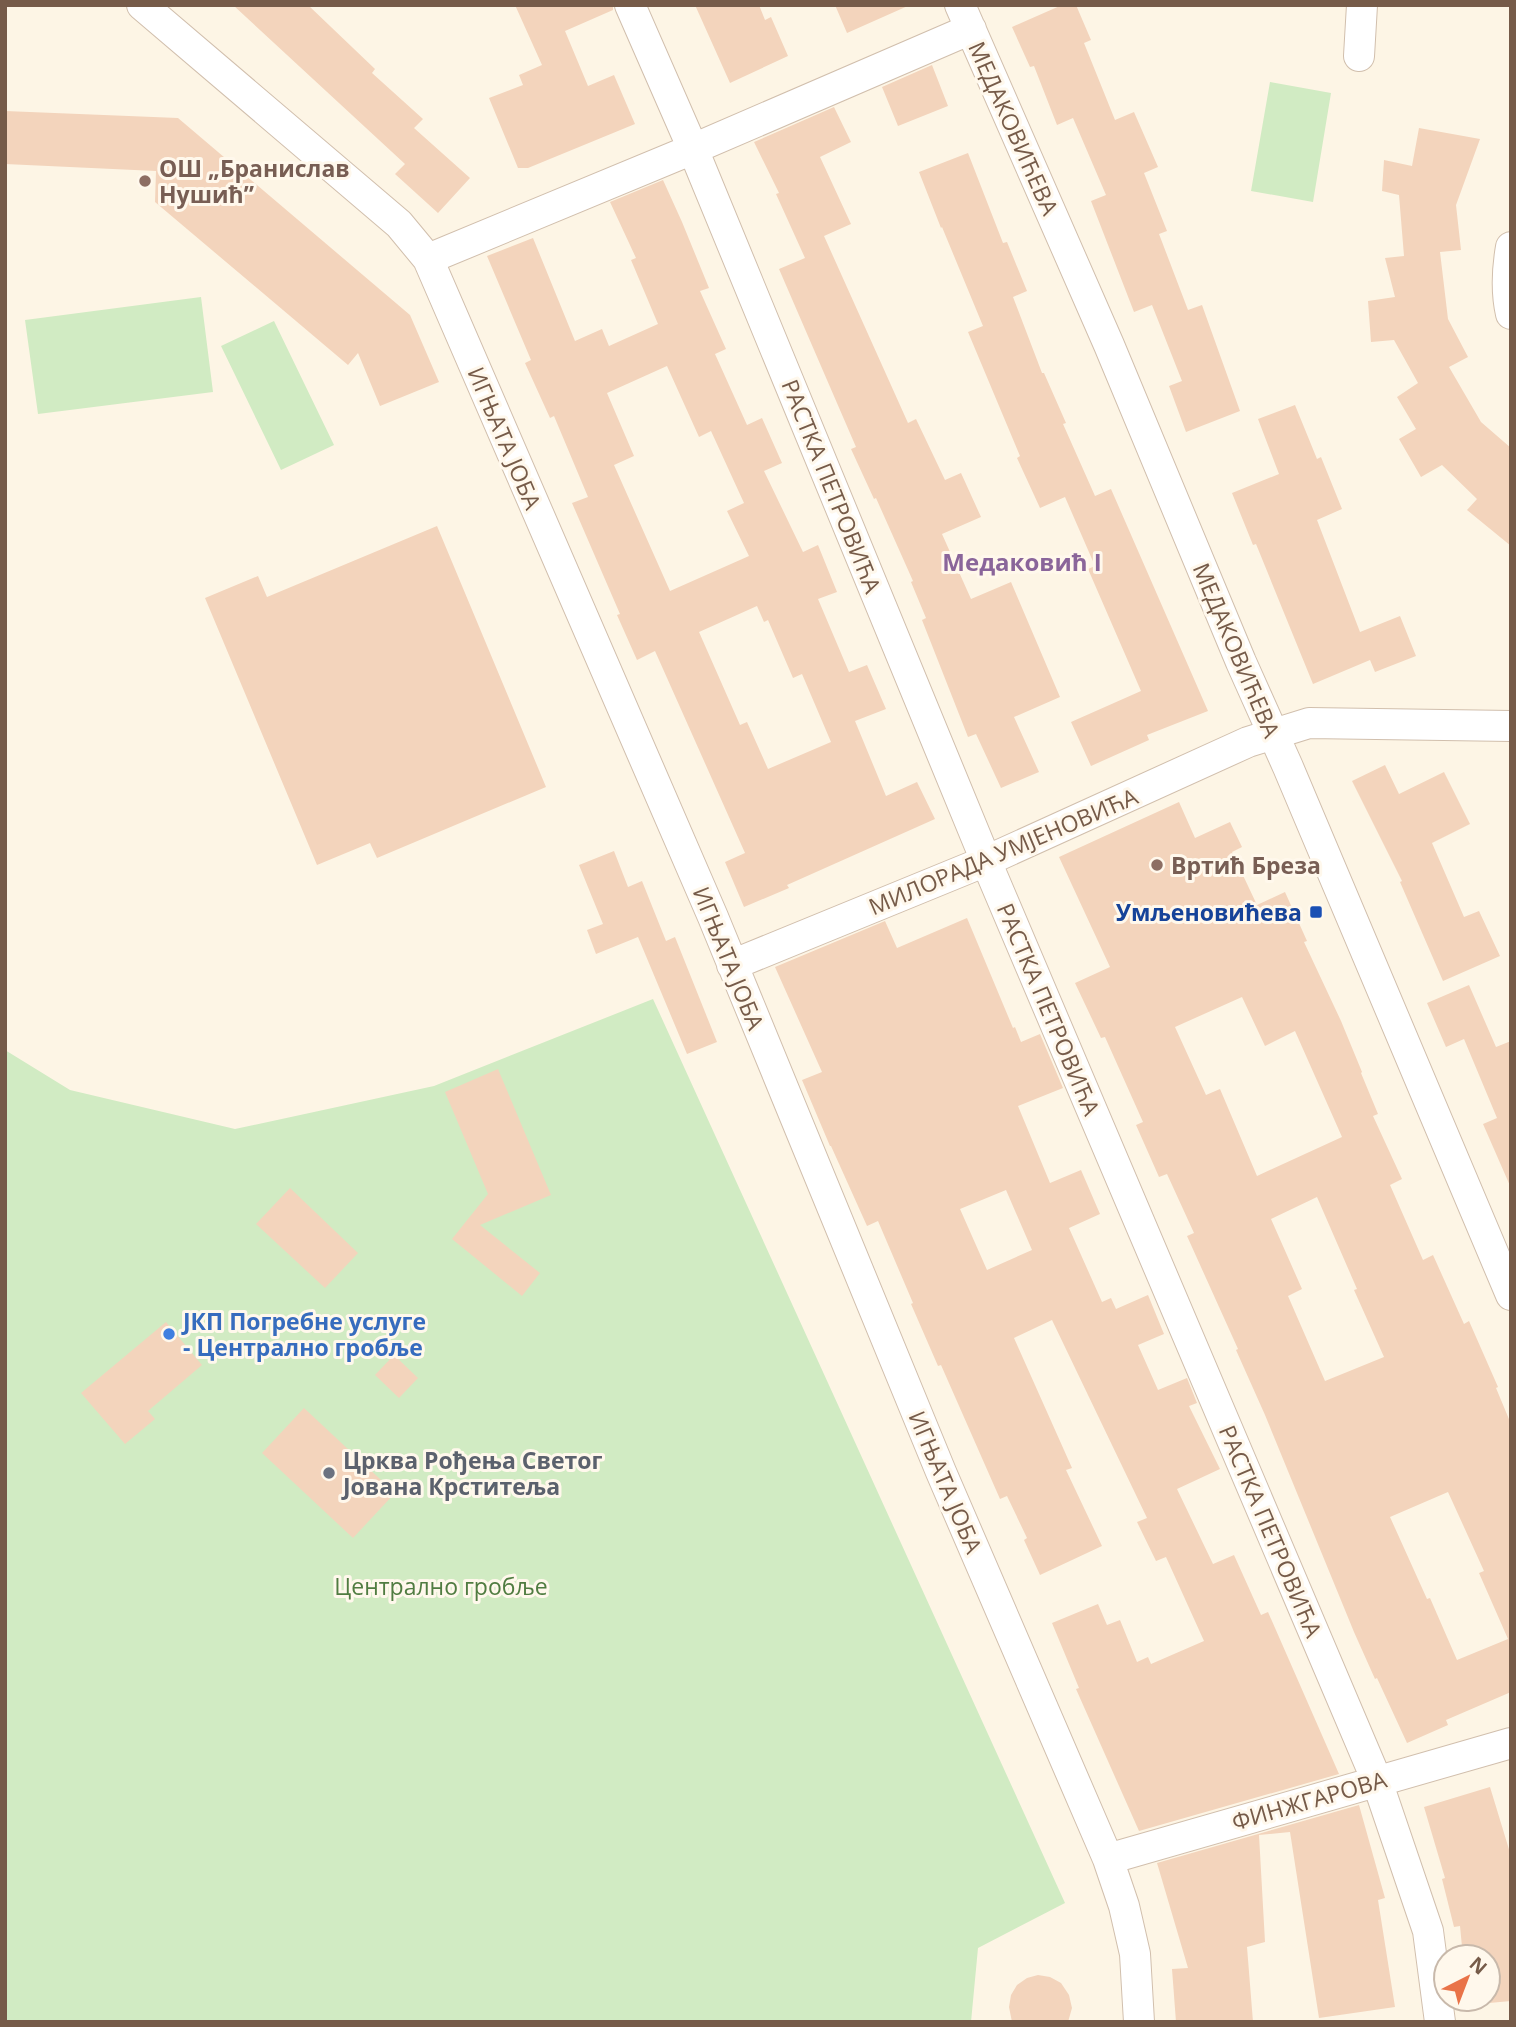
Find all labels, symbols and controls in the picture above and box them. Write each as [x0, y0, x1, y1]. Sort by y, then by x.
street label: МЕДАКОВИЋЕВА [961, 36, 1067, 220]
place label: ОШ „Бранислав Нушић” [159, 152, 350, 210]
marker: ОШ „Бранислав Нушић” [137, 173, 153, 189]
street label: ИГЊАТА ЈОБА [461, 362, 550, 515]
street label: РАСТКА ПЕТРОВИЋА [775, 374, 890, 598]
district label: Медаковић I [942, 545, 1102, 578]
street label: МЕДАКОВИЋЕВА [1186, 558, 1288, 743]
street label: МИЛОРАДА УМЈЕНОВИЋА [864, 780, 1143, 922]
place label: Вртић Бреза [1171, 849, 1321, 881]
marker: Вртић Бреза [1149, 857, 1165, 873]
street label: ИГЊАТА ЈОБА [686, 882, 772, 1035]
place label: Умљеновићева [1116, 896, 1302, 928]
street label: РАСТКА ПЕТРОВИЋА [990, 898, 1108, 1120]
marker: Умљеновићева [1308, 904, 1324, 920]
place label: ЈКП Погребне услуге - Централно гробље [181, 1305, 426, 1363]
marker: ЈКП Погребне услуге - Централно гробље [161, 1326, 177, 1342]
street label: ИГЊАТА ЈОБА [902, 1406, 991, 1559]
street label: РАСТКА ПЕТРОВИЋА [1212, 1420, 1330, 1642]
place label: Црква Рођења Светог Јована Крститеља [341, 1444, 602, 1502]
marker: Црква Рођења Светог Јована Крститеља [321, 1465, 337, 1481]
park label: Централно гробље [334, 1570, 548, 1602]
street label: ФИНЖГАРОВА [1228, 1762, 1391, 1837]
north arrow [1432, 1943, 1502, 2013]
text: N [1464, 1951, 1493, 1980]

